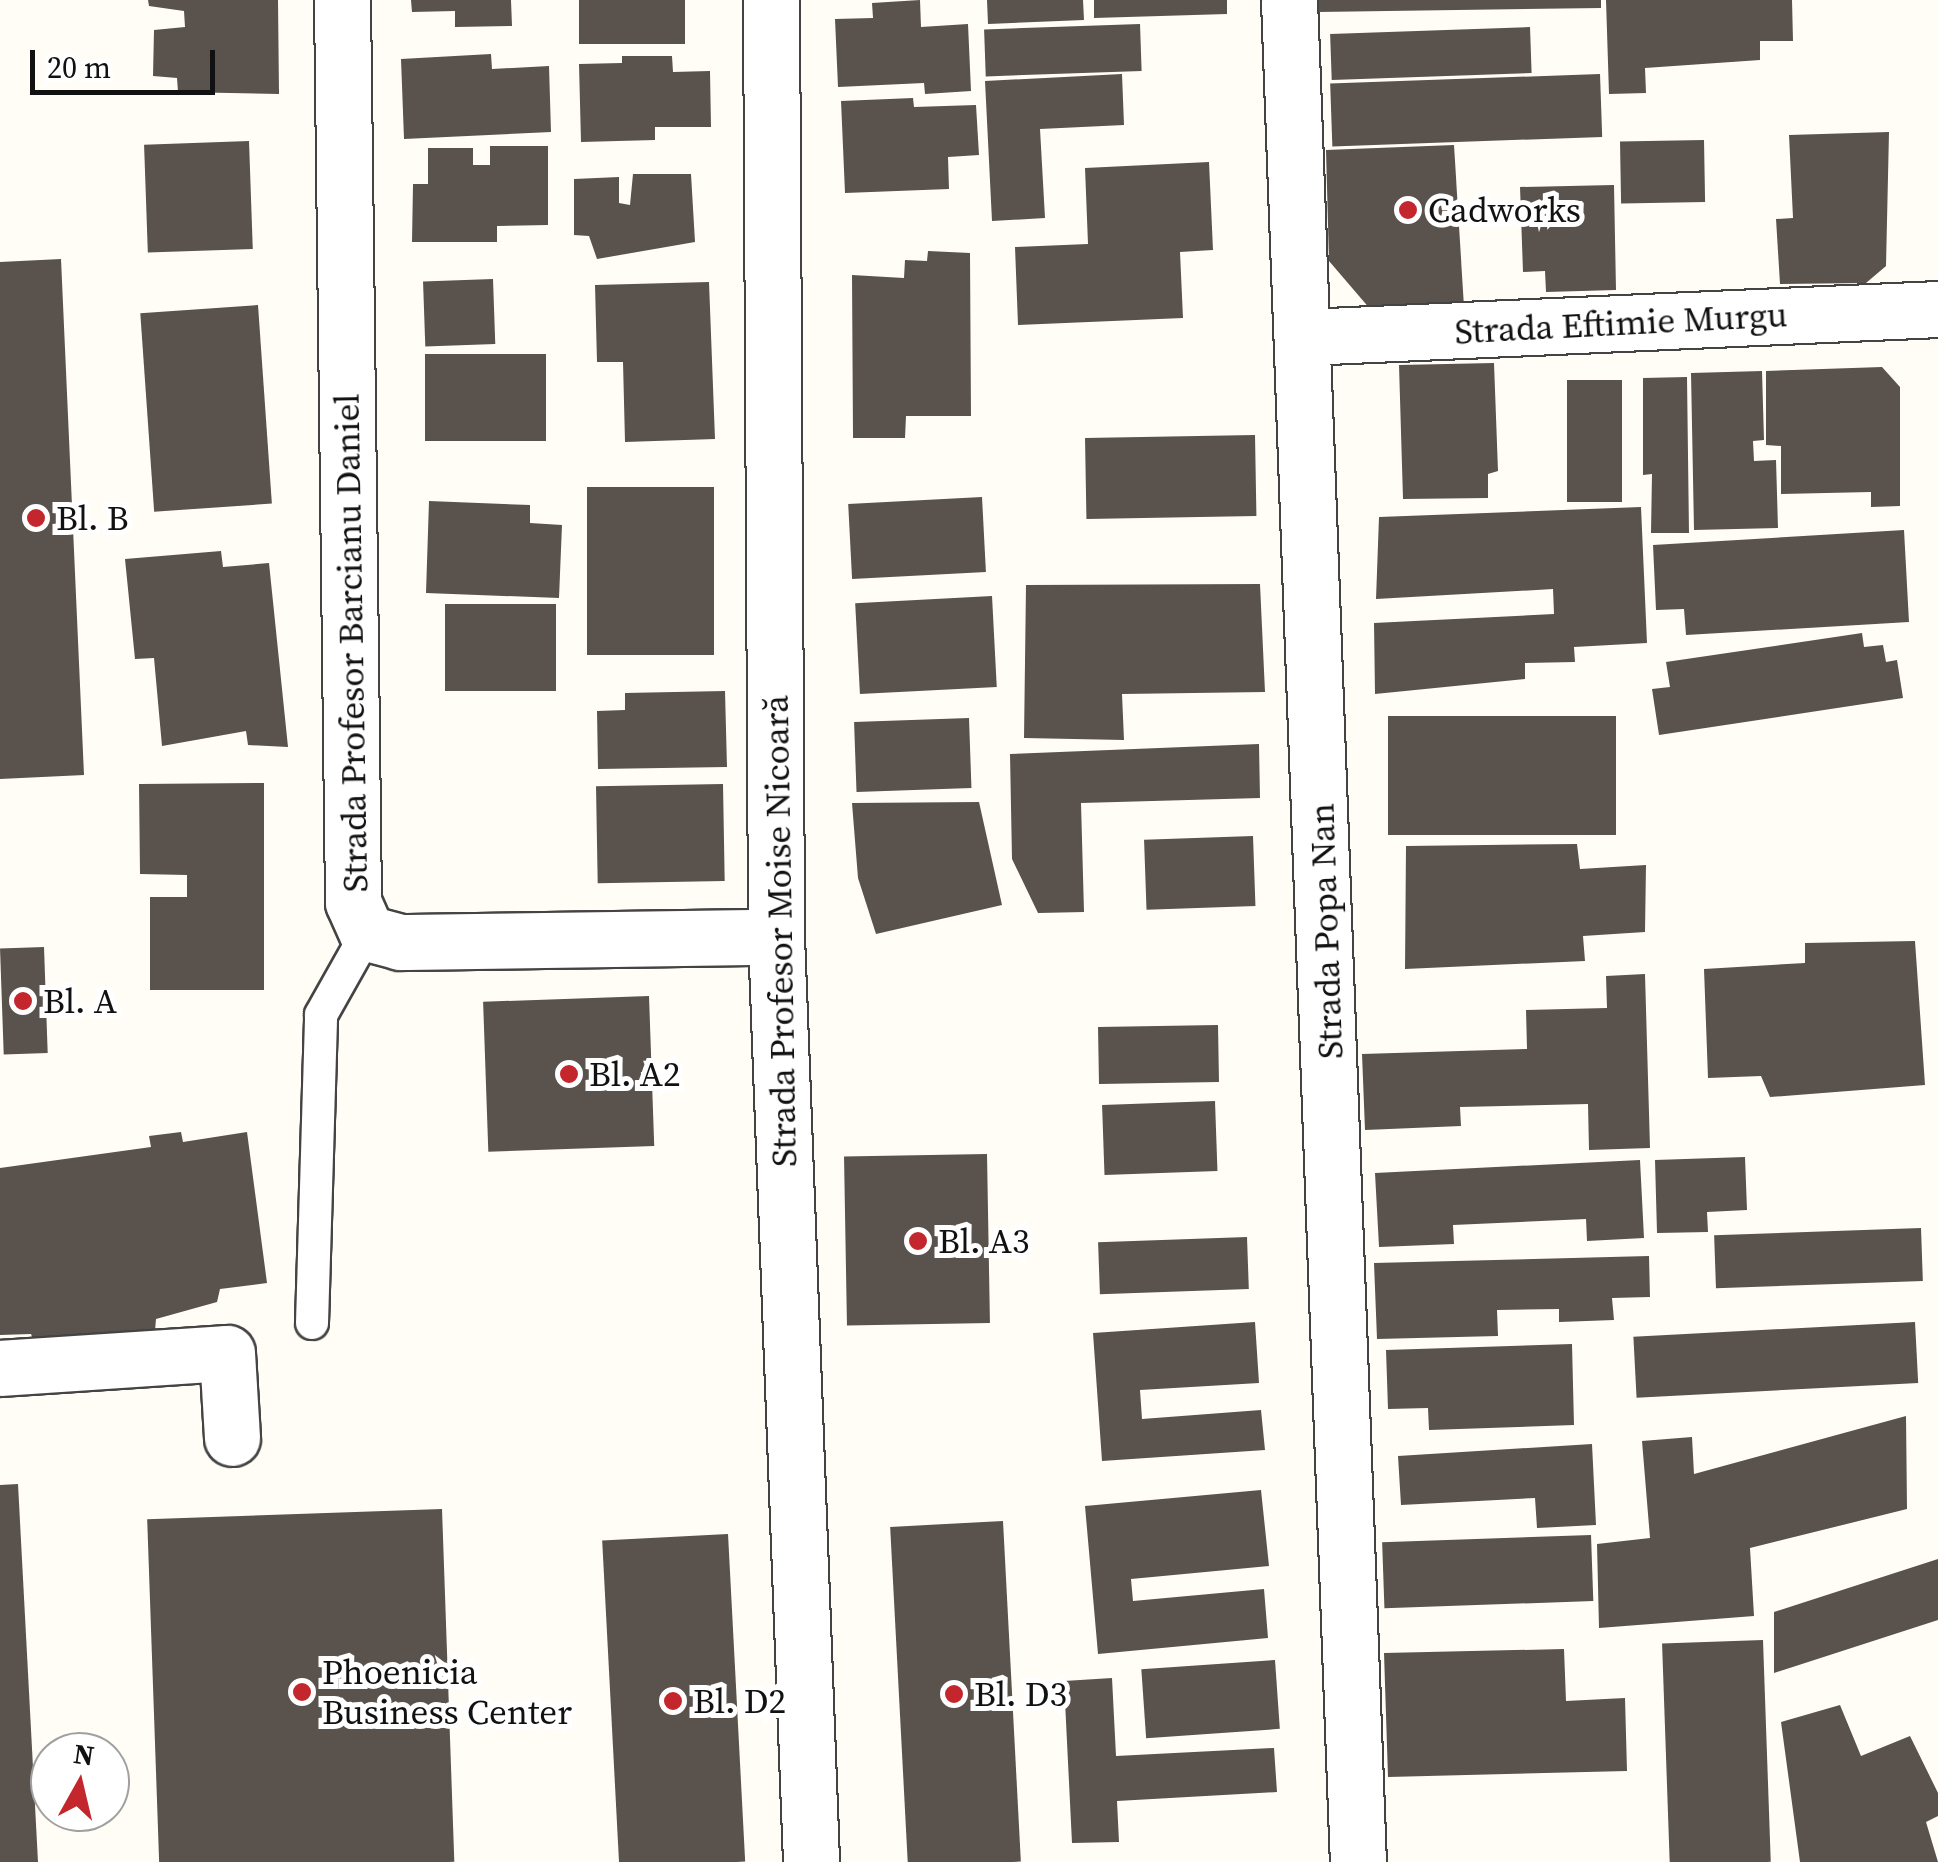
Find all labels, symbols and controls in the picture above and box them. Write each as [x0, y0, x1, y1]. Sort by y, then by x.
scale bar [35, 30, 220, 92]
text: 20 m [47, 47, 111, 88]
place label: Cadworks [1428, 189, 1581, 231]
marker: Cadworks [1397, 199, 1419, 221]
street label: Strada Eftimie Murgu [1454, 293, 1788, 353]
street label: Strada Profesor Barcianu Daniel [326, 393, 376, 893]
place label: Bl. B [56, 497, 129, 539]
marker: Bl. B [25, 507, 47, 529]
street label: Strada Profesor Moise Nicoară [755, 695, 805, 1167]
street label: Strada Popa Nan [1301, 802, 1351, 1060]
place label: Bl. A [43, 980, 117, 1022]
marker: Bl. A [12, 990, 34, 1012]
place label: Bl. A2 [589, 1053, 680, 1095]
marker: Bl. A2 [558, 1063, 580, 1085]
place label: Bl. A3 [938, 1220, 1029, 1262]
marker: Bl. A3 [907, 1230, 929, 1252]
place label: Phoenicia Business Center [322, 1651, 572, 1733]
place label: Bl. D3 [974, 1673, 1067, 1715]
place label: Bl. D2 [693, 1680, 786, 1722]
marker: Phoenicia Business Center [291, 1681, 313, 1703]
marker: Bl. D3 [943, 1683, 965, 1705]
marker: Bl. D2 [662, 1690, 684, 1712]
north arrow [30, 1732, 130, 1832]
text: N [71, 1734, 97, 1775]

